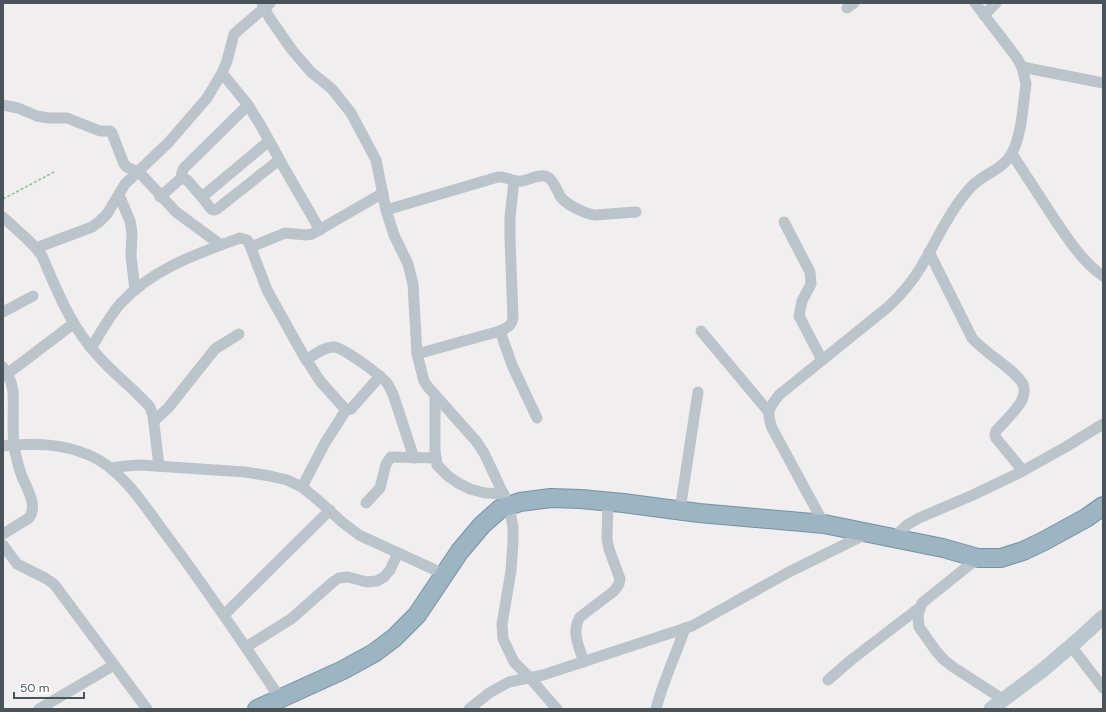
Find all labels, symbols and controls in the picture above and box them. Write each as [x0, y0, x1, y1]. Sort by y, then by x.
scale bar [14, 674, 84, 700]
text: 50 m [20, 680, 49, 696]

